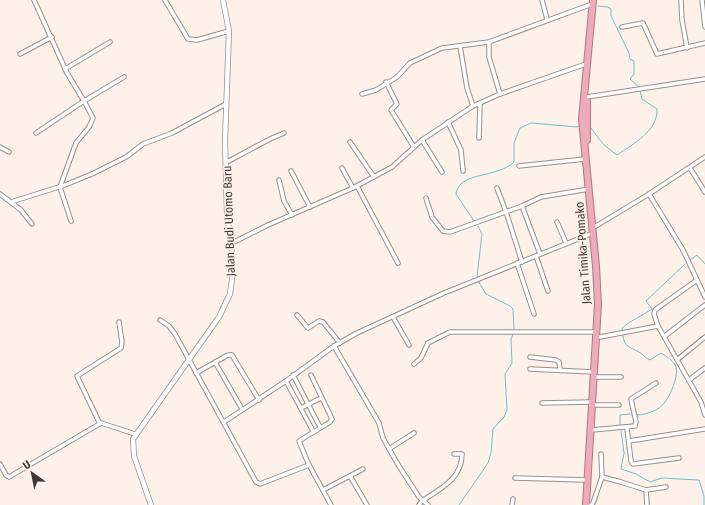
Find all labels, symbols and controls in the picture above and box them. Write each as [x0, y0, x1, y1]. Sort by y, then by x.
street label: Jalan Budi Utomo Baru [220, 165, 238, 277]
street label: Jalan Timika-Pomako [572, 201, 594, 305]
north arrow [12, 453, 52, 493]
text: U [21, 458, 33, 472]

